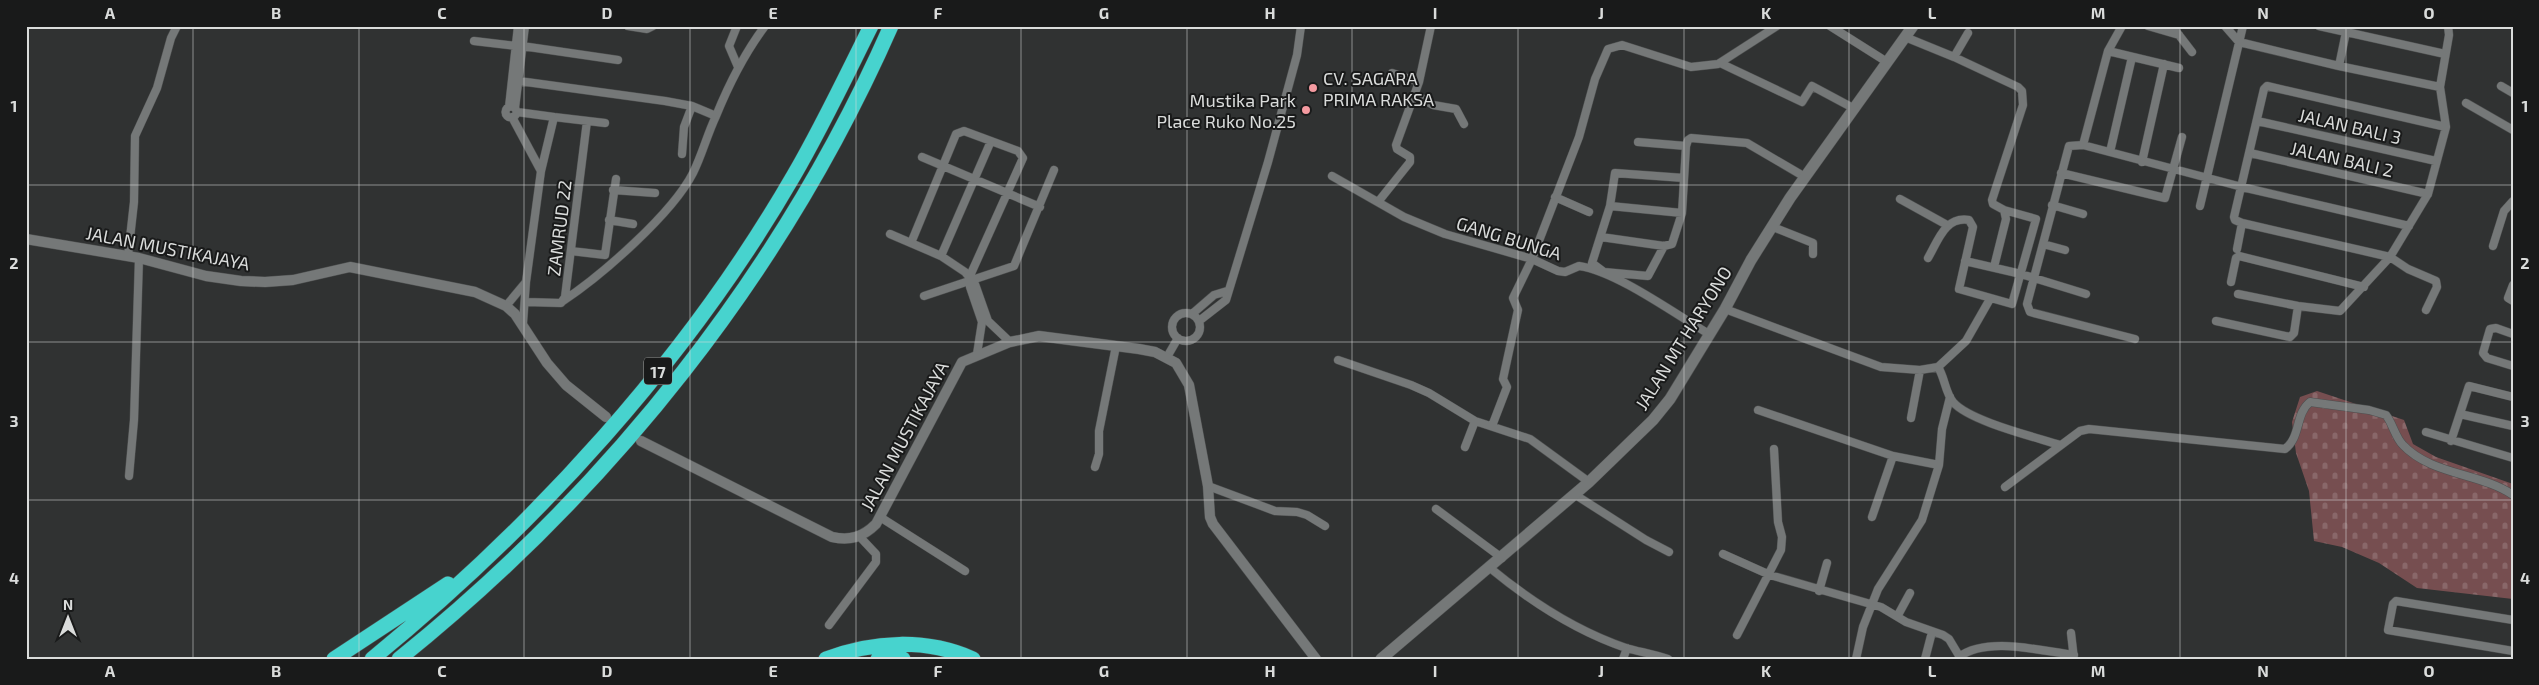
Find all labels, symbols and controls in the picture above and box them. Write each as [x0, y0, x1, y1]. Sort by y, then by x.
text: A [105, 3, 116, 22]
text: B [271, 3, 281, 22]
text: C [437, 3, 447, 22]
text: D [602, 3, 613, 22]
text: E [768, 3, 778, 22]
text: F [934, 3, 943, 22]
text: G [1099, 3, 1109, 22]
text: H [1264, 3, 1276, 22]
text: I [1433, 3, 1437, 22]
text: J [1598, 3, 1604, 22]
text: K [1761, 3, 1772, 22]
text: L [1928, 3, 1937, 22]
text: M [2091, 3, 2105, 22]
text: N [2257, 3, 2269, 22]
text: O [2423, 3, 2435, 22]
place label: CV. SAGARA PRIMA RAKSA [1323, 67, 1435, 110]
marker: CV. SAGARA PRIMA RAKSA [1307, 82, 1319, 94]
place label: Mustika Park Place Ruko No.25 [1157, 89, 1296, 132]
text: 1 [11, 96, 17, 115]
text: 1 [2522, 96, 2528, 115]
street label: JALAN BALI 3 [2296, 103, 2404, 149]
marker: Mustika Park Place Ruko No.25 [1300, 104, 1312, 116]
street label: JALAN BALI 2 [2288, 136, 2396, 182]
street label: ZAMRUD 22 [542, 179, 576, 277]
street label: GANG BUNGA [1454, 212, 1565, 265]
street label: JALAN MUSTIKAJAYA [84, 221, 252, 275]
text: 2 [9, 253, 19, 272]
text: 2 [2520, 253, 2530, 272]
street label: JALAN MT HARYONO [1630, 262, 1736, 414]
street label: JALAN MUSTIKAJAYA [855, 357, 953, 515]
road number: 17 [644, 358, 672, 384]
text: 3 [9, 411, 19, 430]
text: 3 [2520, 411, 2530, 430]
text: 4 [9, 568, 19, 587]
text: 4 [2520, 568, 2530, 587]
north arrow [42, 592, 92, 642]
text: N [63, 596, 73, 613]
text: A [105, 661, 116, 680]
text: B [271, 661, 281, 680]
text: C [437, 661, 447, 680]
text: D [602, 661, 613, 680]
text: E [768, 661, 778, 680]
text: F [934, 661, 943, 680]
text: G [1099, 661, 1109, 680]
text: H [1264, 661, 1276, 680]
text: I [1433, 661, 1437, 680]
text: J [1598, 661, 1604, 680]
text: K [1761, 661, 1772, 680]
text: L [1928, 661, 1937, 680]
text: M [2091, 661, 2105, 680]
text: N [2257, 661, 2269, 680]
text: O [2423, 661, 2435, 680]

